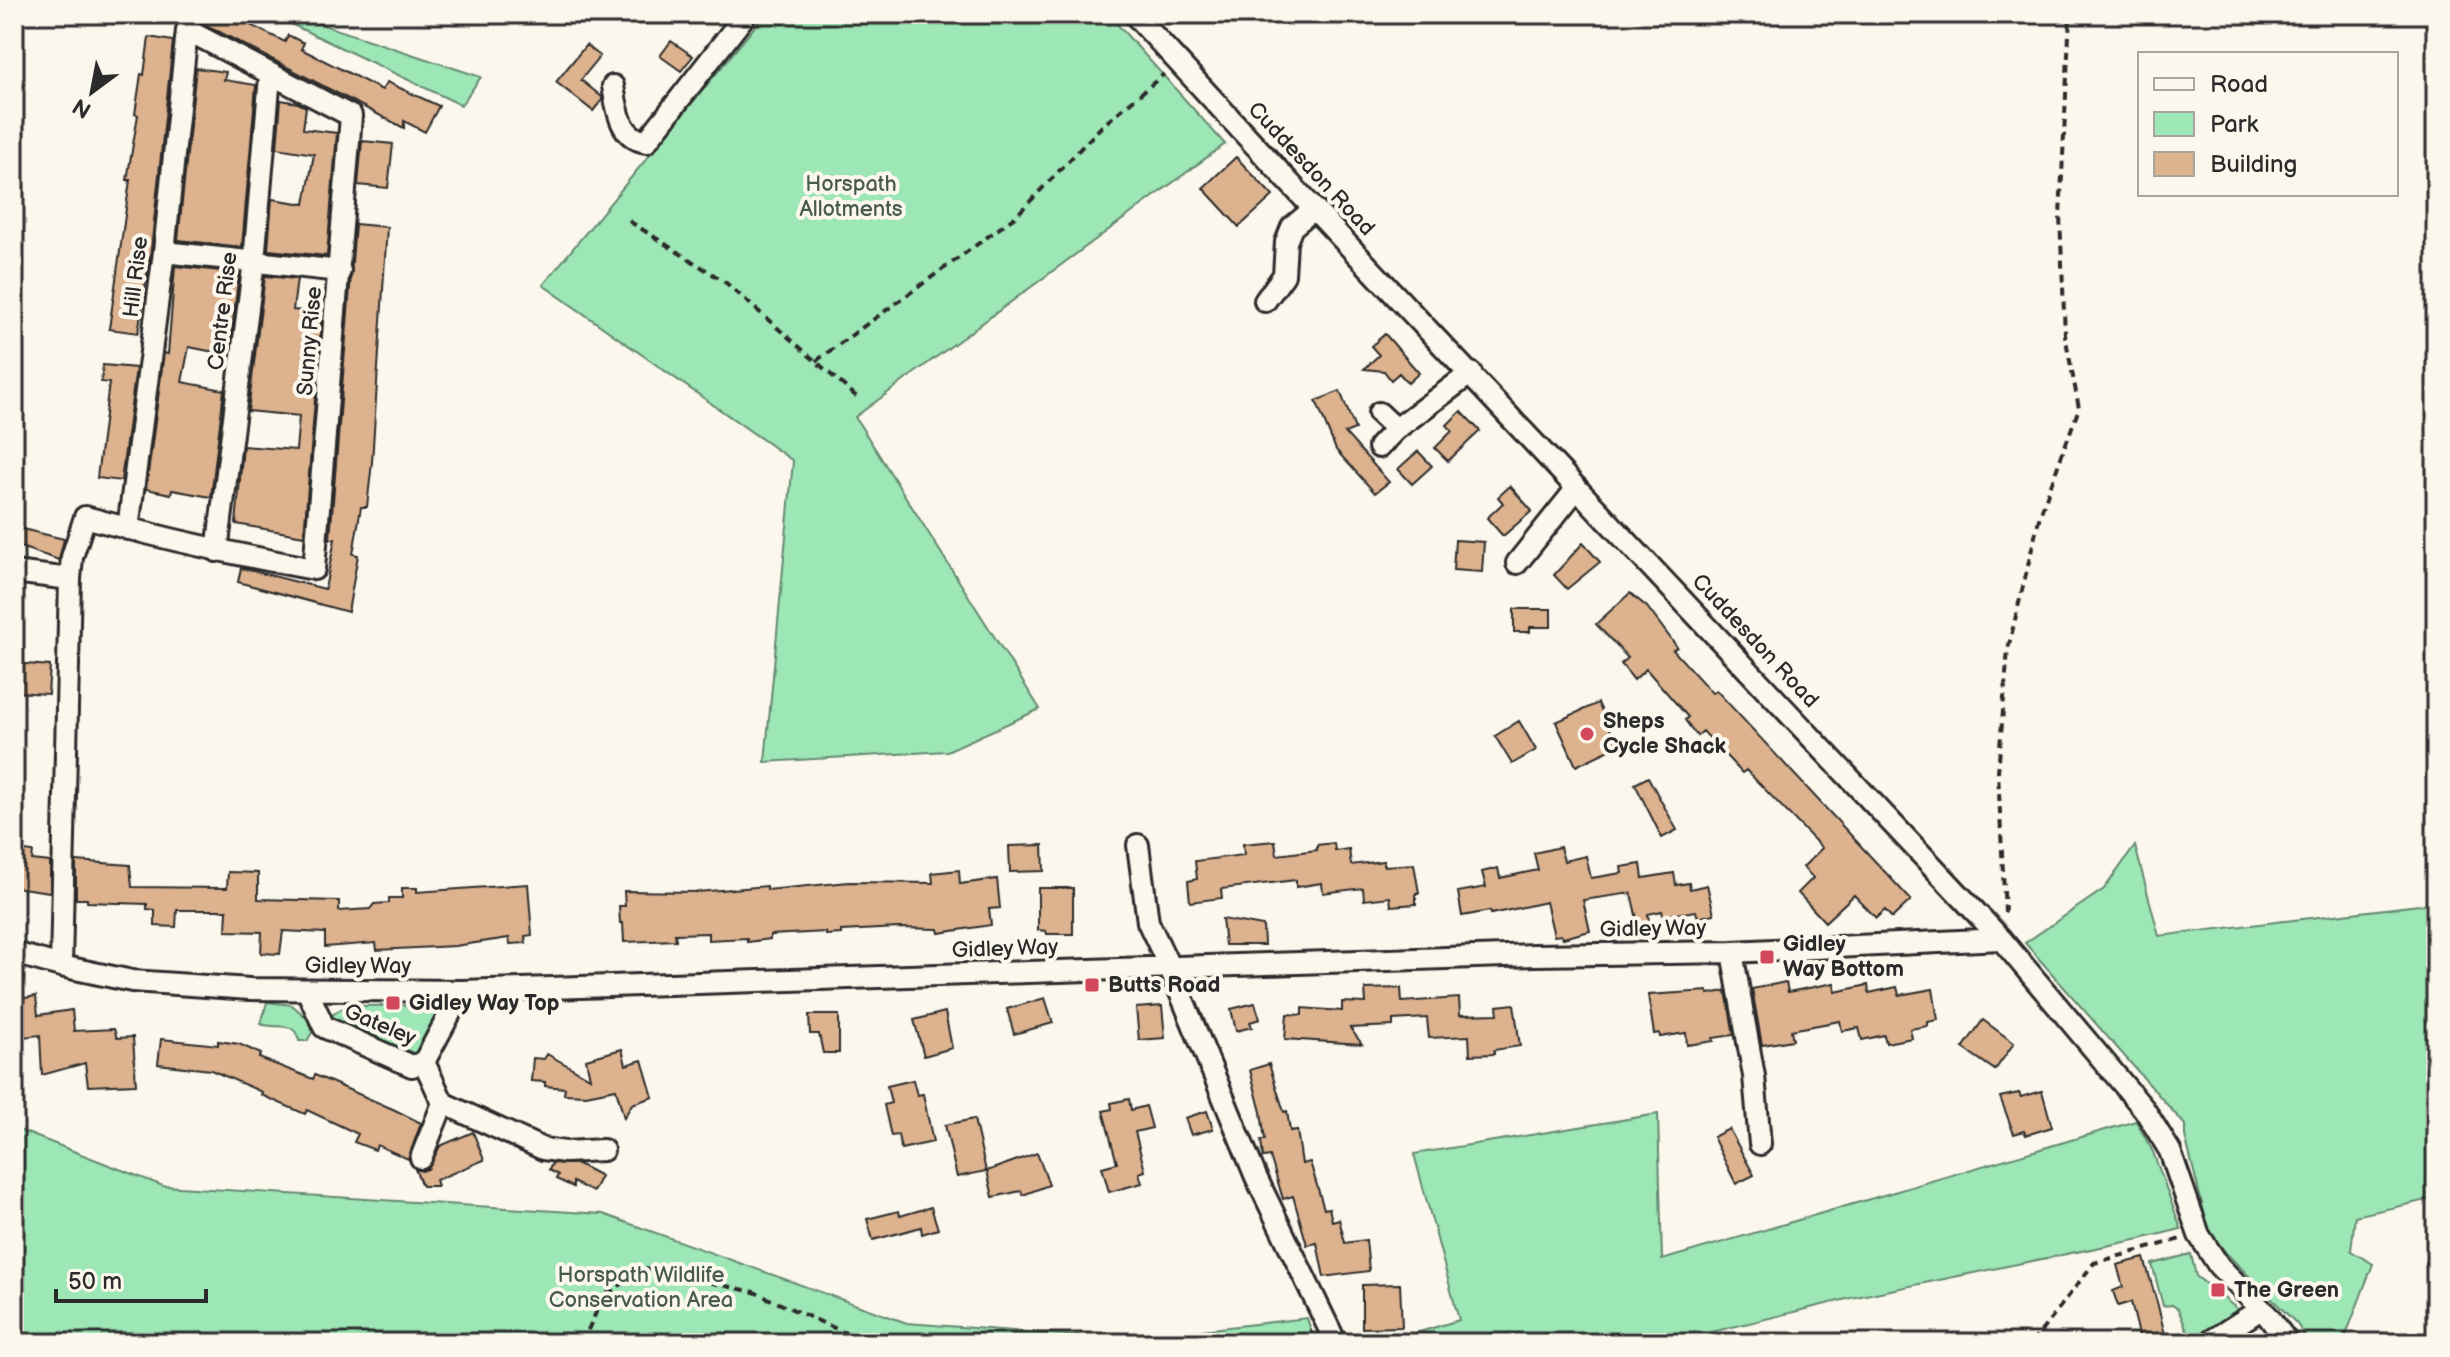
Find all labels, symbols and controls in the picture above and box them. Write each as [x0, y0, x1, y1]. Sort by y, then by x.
north arrow [52, 52, 132, 132]
legend [2138, 52, 2398, 196]
text: Road [2210, 70, 2268, 99]
text: N [68, 92, 96, 124]
street label: Cuddesdon Road [1242, 96, 1380, 242]
text: Park [2210, 110, 2258, 139]
text: Building [2210, 150, 2297, 179]
park label: Horspath Allotments [799, 171, 903, 223]
street label: Hill Rise [118, 235, 154, 319]
street label: Centre Rise [202, 250, 244, 372]
street label: Sunny Rise [292, 285, 328, 397]
street label: Cuddesdon Road [1686, 568, 1824, 714]
place label: Sheps Cycle Shack [1603, 708, 1727, 760]
marker: Sheps Cycle Shack [1578, 725, 1596, 743]
street label: Gidley Way [1599, 915, 1707, 943]
place label: Gidley Way Bottom [1783, 931, 1904, 983]
street label: Gidley Way [951, 934, 1059, 964]
marker: Gidley Way Bottom [1758, 948, 1776, 966]
street label: Gidley Way [305, 953, 411, 980]
place label: Butts Road [1108, 972, 1220, 999]
marker: Butts Road [1083, 976, 1101, 994]
place label: Gidley Way Top [409, 990, 559, 1017]
marker: Gidley Way Top [384, 994, 402, 1012]
street label: Gateley [340, 998, 420, 1052]
scale bar [56, 1253, 206, 1303]
park label: Horspath Wildlife Conservation Area [549, 1262, 733, 1314]
text: 50 m [68, 1267, 122, 1296]
place label: The Green [2234, 1277, 2339, 1304]
marker: The Green [2209, 1281, 2227, 1299]

